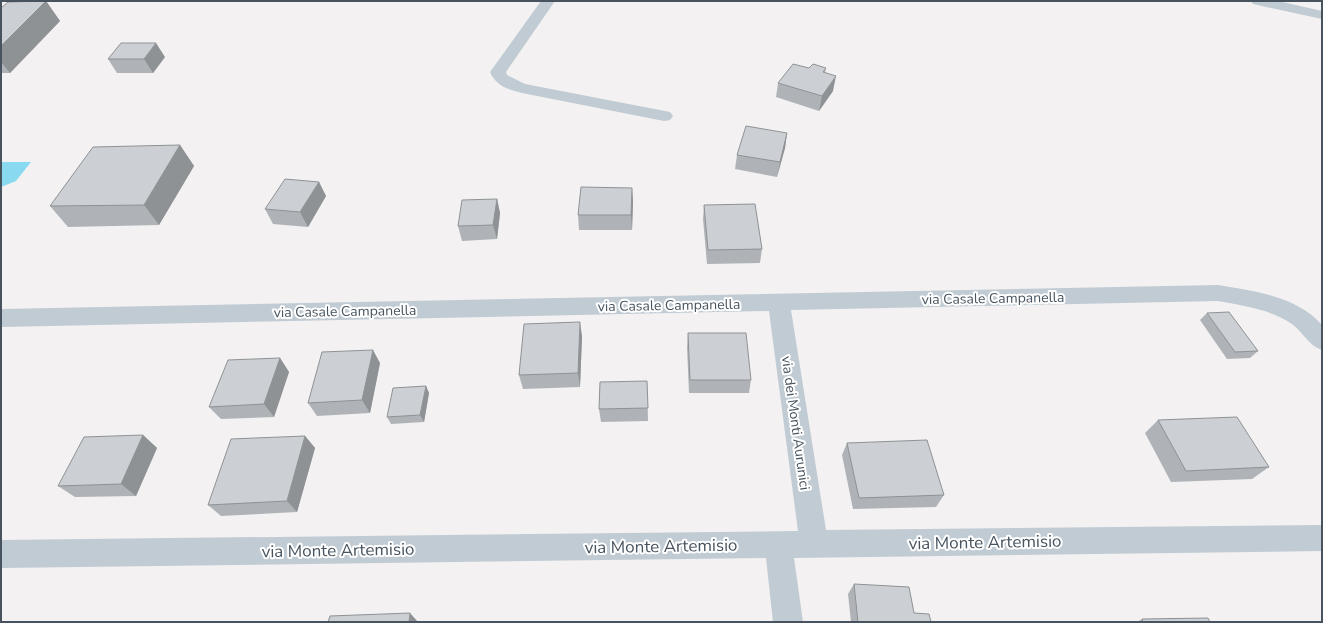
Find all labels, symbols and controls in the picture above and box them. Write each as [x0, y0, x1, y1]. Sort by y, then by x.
street label: via Casale Campanella [922, 288, 1064, 309]
street label: via Casale Campanella [598, 295, 740, 316]
street label: via Casale Campanella [274, 301, 416, 322]
street label: via dei Monti Aurunici [777, 355, 814, 491]
street label: via Monte Artemisio [908, 530, 1062, 555]
street label: via Monte Artemisio [584, 534, 738, 559]
street label: via Monte Artemisio [261, 538, 415, 563]

